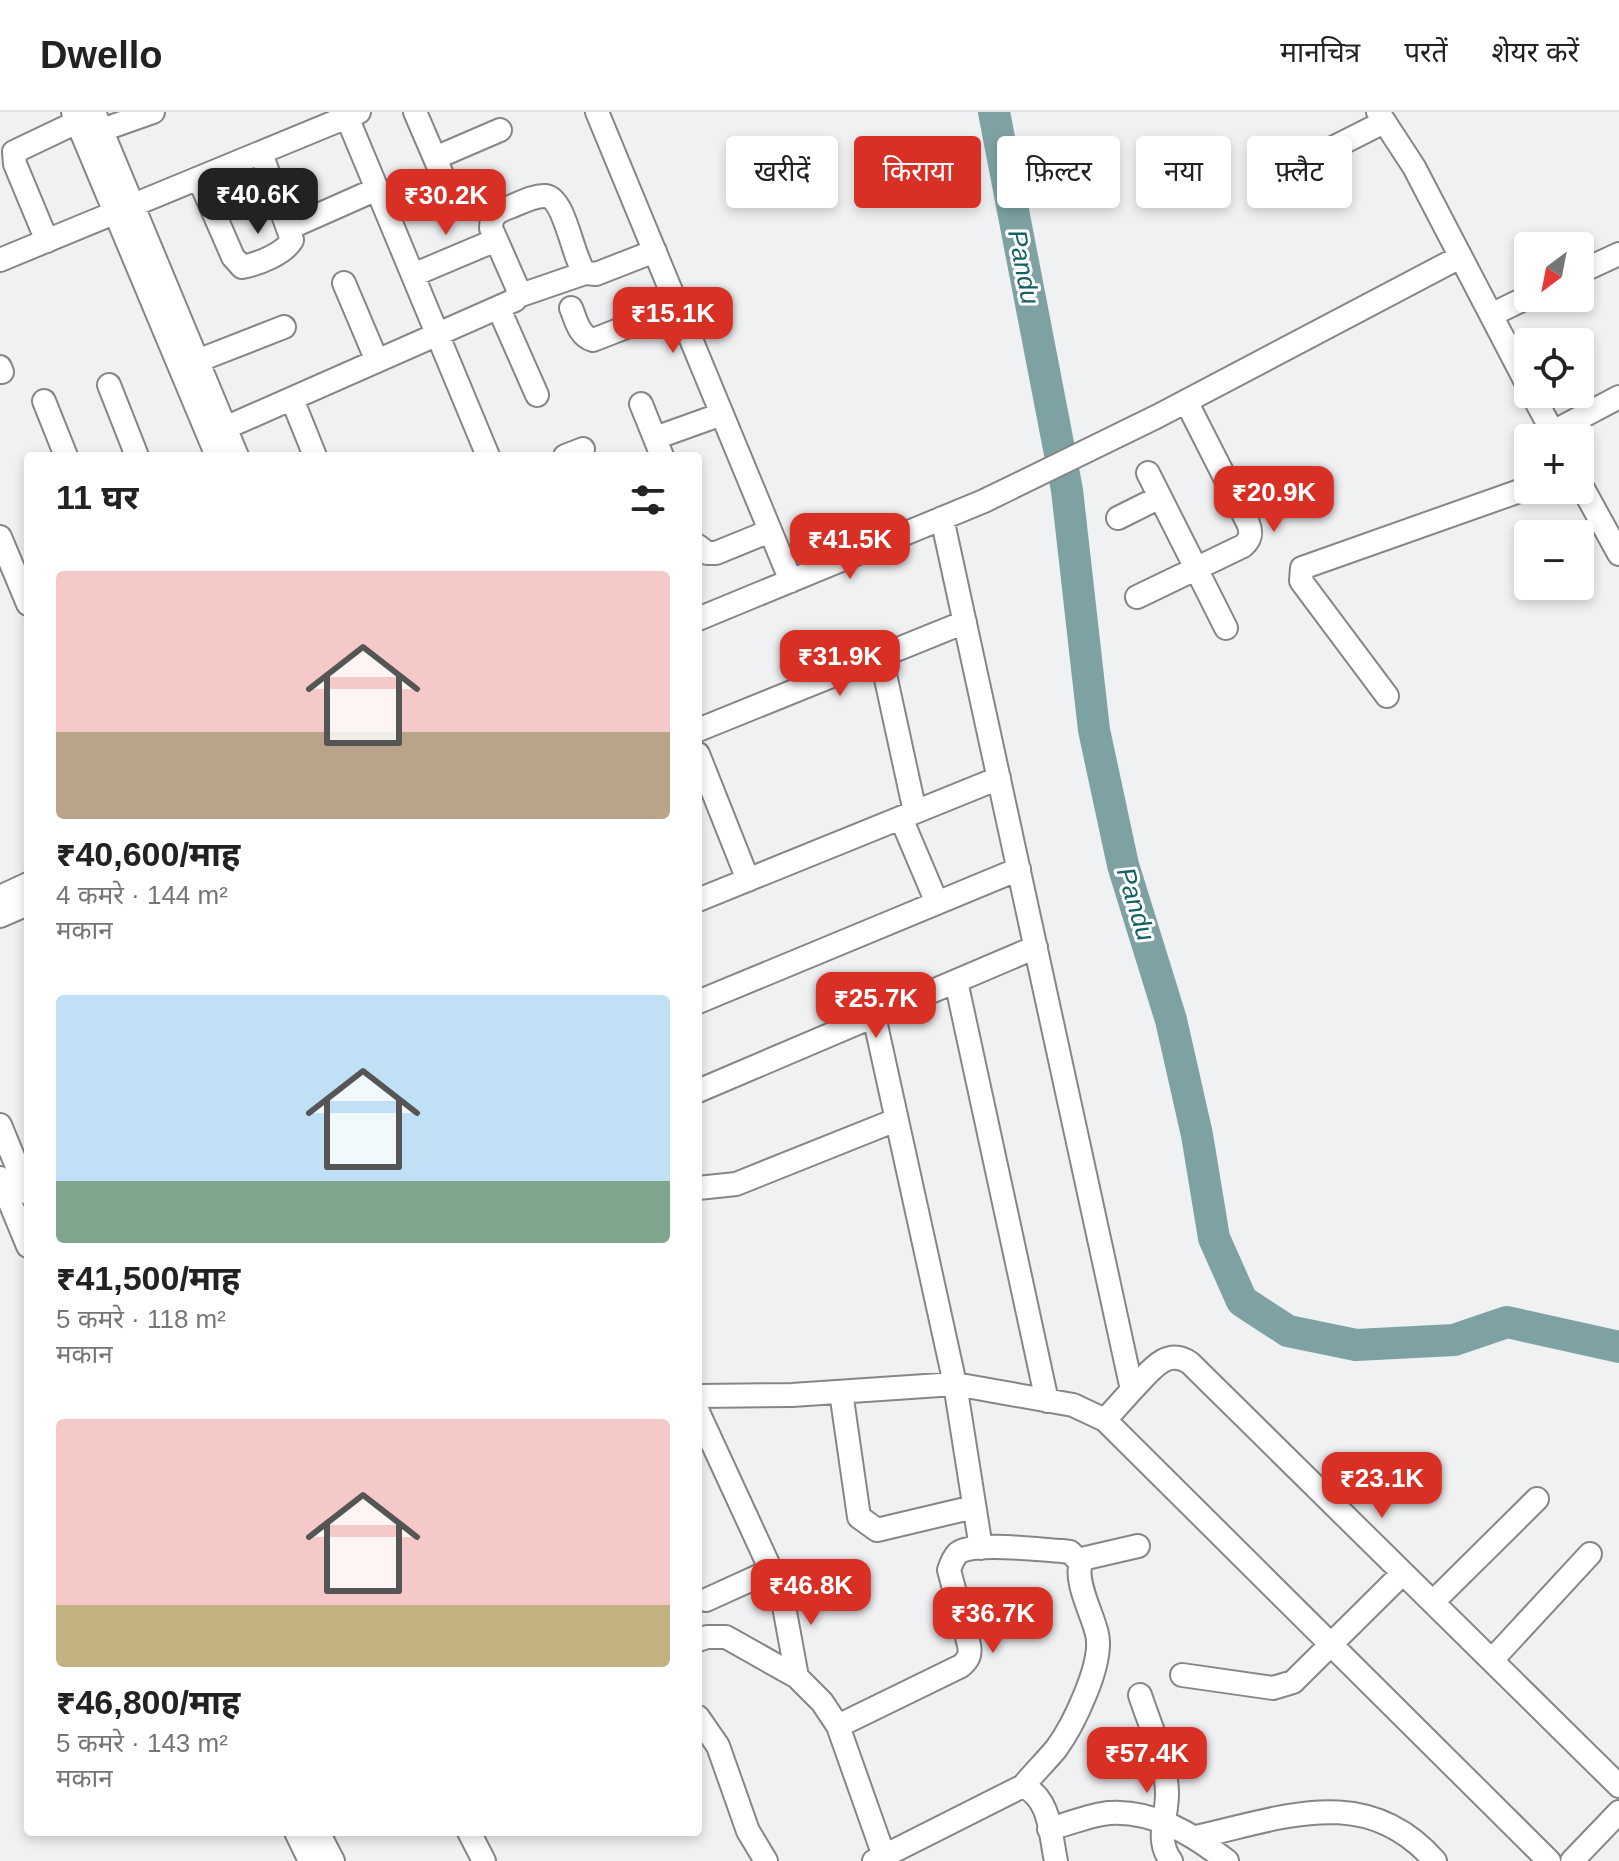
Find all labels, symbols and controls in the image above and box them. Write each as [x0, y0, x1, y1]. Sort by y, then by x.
text: Dwello [40, 34, 162, 76]
text: मानचित्र [1280, 37, 1360, 68]
text: परतें [1404, 37, 1448, 68]
text: शेयर करें [1492, 37, 1579, 68]
chip: खरीदें [726, 136, 838, 208]
chip: किराया [854, 136, 981, 208]
chip: फ़िल्टर [997, 136, 1120, 208]
chip: नया [1136, 136, 1231, 208]
chip: फ़्लैट [1247, 136, 1352, 208]
pin: ₹40.6K [193, 168, 323, 236]
pin: ₹30.2K [381, 169, 511, 237]
text: ₹40.6K [216, 179, 300, 209]
text: ₹30.2K [404, 180, 488, 210]
water label: Pandu [1002, 227, 1046, 307]
north arrow [1514, 232, 1594, 312]
map controls [1514, 232, 1594, 600]
pin: ₹15.1K [608, 287, 738, 355]
text: ₹15.1K [631, 298, 715, 328]
button: locate [1514, 328, 1594, 408]
button: + [1514, 424, 1594, 504]
pin: ₹20.9K [1209, 466, 1339, 534]
text: ₹20.9K [1232, 477, 1316, 507]
text: 11 घर [56, 478, 138, 516]
icon: filters [626, 478, 670, 522]
pin: ₹41.5K [785, 513, 915, 581]
button: − [1514, 520, 1594, 600]
text: ₹41.5K [808, 524, 892, 554]
icon: home [291, 623, 435, 767]
pin: ₹31.9K [775, 630, 905, 698]
text: ₹31.9K [798, 641, 882, 671]
text: ₹40,600/माह [56, 835, 240, 873]
water label: Pandu [1111, 864, 1161, 944]
text: 4 कमरे · 144 m² [56, 880, 228, 910]
text: मकान [56, 915, 113, 945]
pin: ₹25.7K [811, 972, 941, 1040]
text: ₹25.7K [834, 983, 918, 1013]
icon: home [291, 1047, 435, 1191]
text: ₹41,500/माह [56, 1259, 240, 1297]
text: 5 कमरे · 118 m² [56, 1304, 226, 1334]
text: मकान [56, 1339, 113, 1369]
pin: ₹23.1K [1317, 1452, 1447, 1520]
text: ₹23.1K [1340, 1463, 1424, 1493]
icon: home [291, 1471, 435, 1615]
pin: ₹46.8K [746, 1559, 876, 1627]
text: ₹46.8K [769, 1570, 853, 1600]
pin: ₹36.7K [928, 1587, 1058, 1655]
text: ₹36.7K [951, 1598, 1035, 1628]
text: ₹46,800/माह [56, 1683, 240, 1721]
pin: ₹57.4K [1082, 1727, 1212, 1795]
text: 5 कमरे · 143 m² [56, 1728, 228, 1758]
text: ₹57.4K [1105, 1738, 1189, 1768]
text: मकान [56, 1763, 113, 1793]

